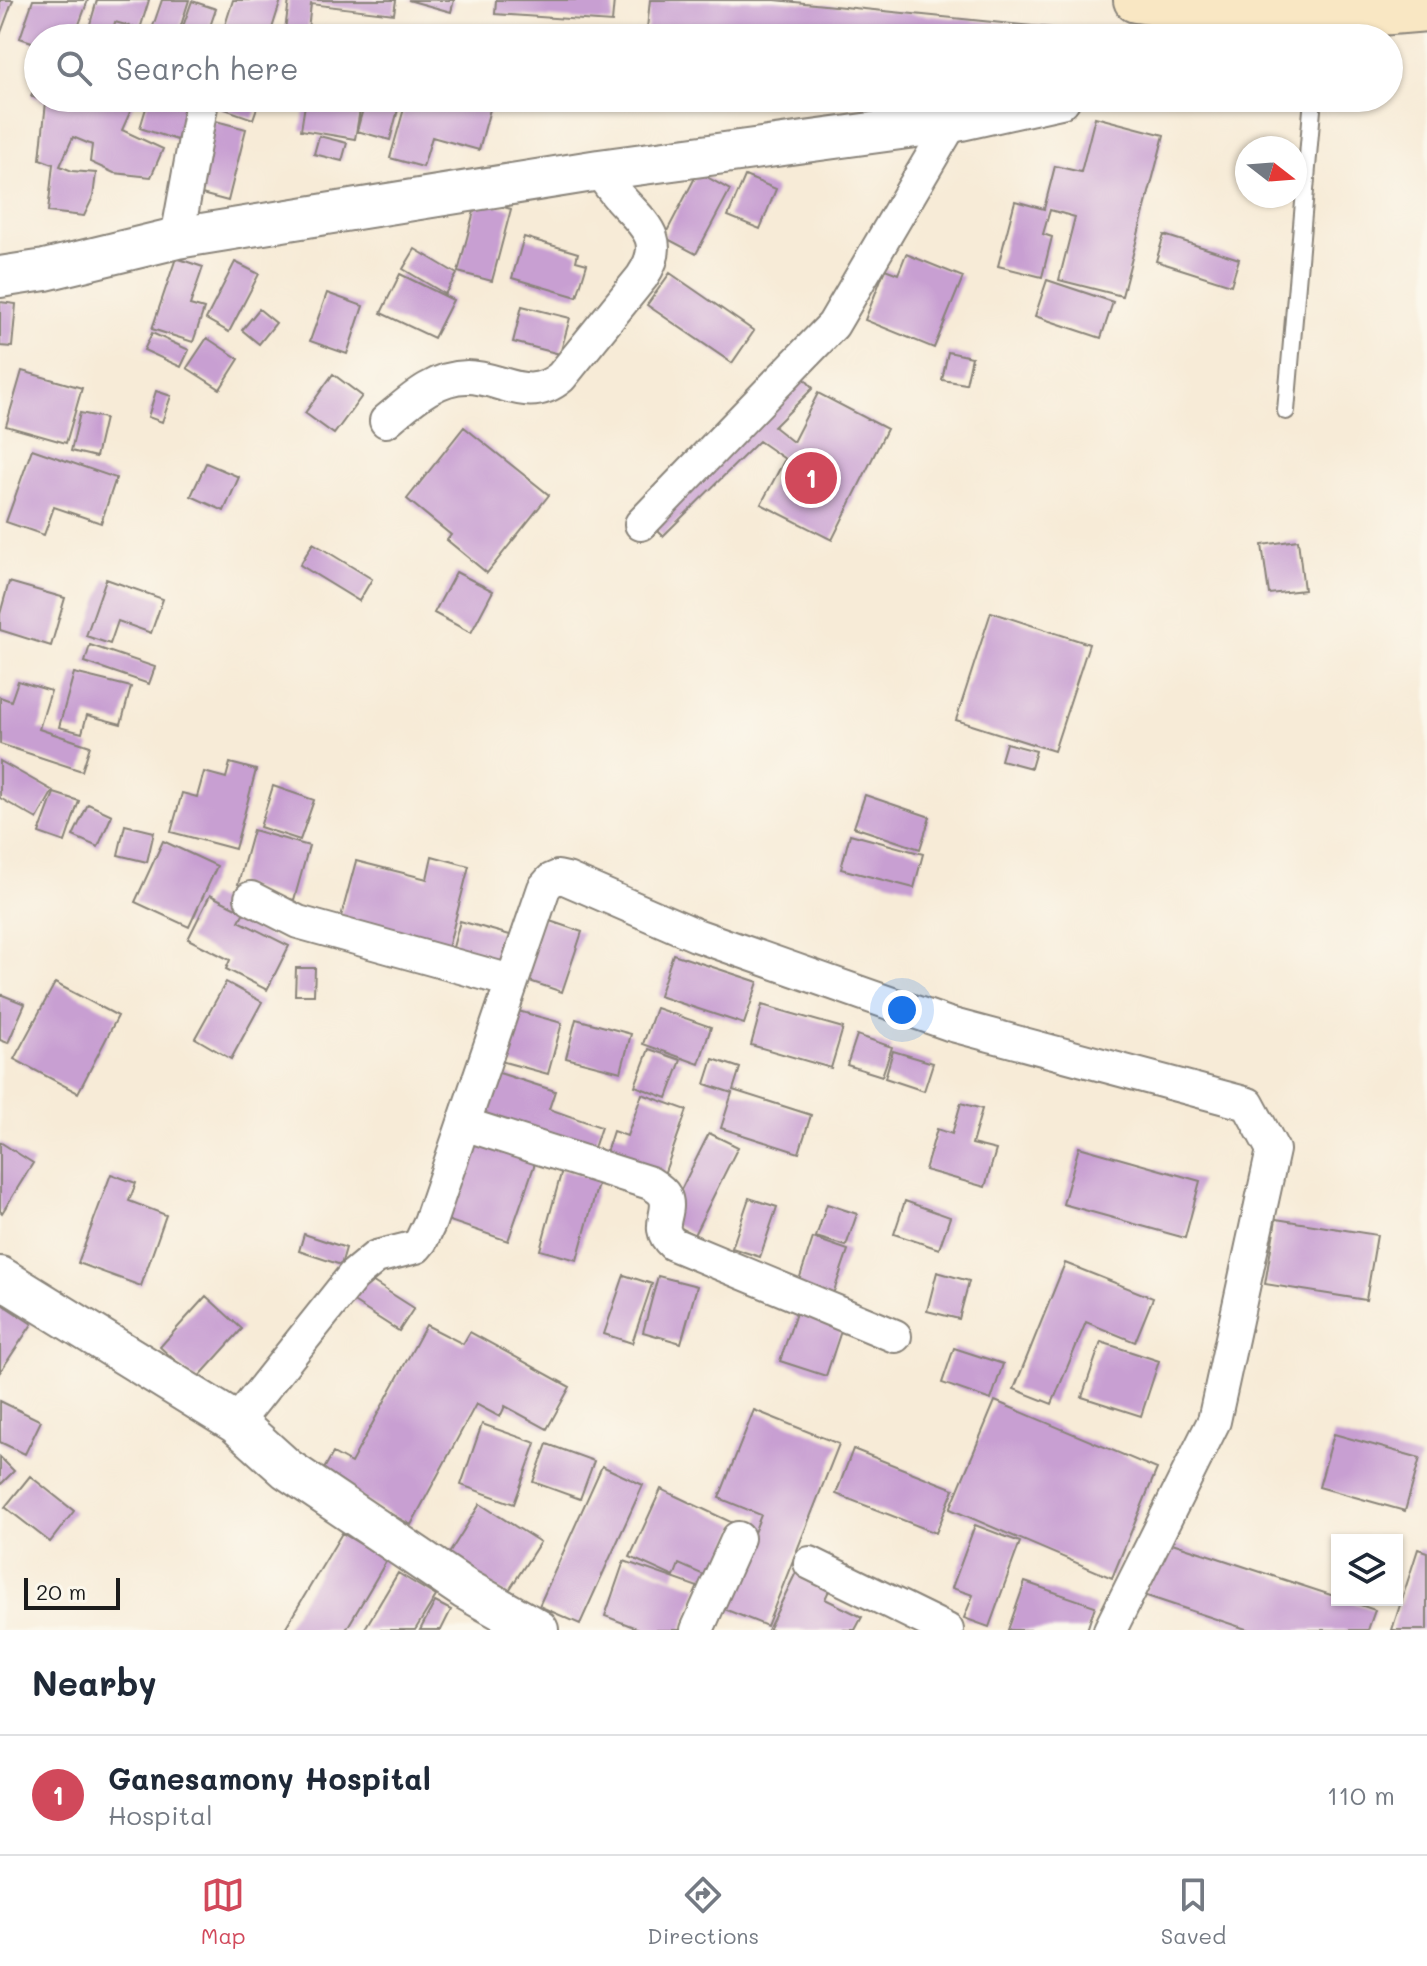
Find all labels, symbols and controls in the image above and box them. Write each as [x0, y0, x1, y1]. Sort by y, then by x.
search box [24, 24, 1403, 112]
icon: search [52, 46, 96, 90]
text: Search here [116, 48, 299, 88]
north arrow [1235, 136, 1307, 208]
pin: 1 [785, 448, 837, 508]
your location [882, 990, 922, 1030]
map controls [1331, 1534, 1403, 1606]
button: layers [1331, 1534, 1403, 1606]
scale bar [24, 1574, 120, 1610]
text: 20 m [36, 1577, 86, 1606]
text: Nearby [32, 1660, 157, 1705]
text: Ganesamony Hospital [108, 1758, 431, 1798]
text: 1 [52, 1778, 64, 1812]
text: 110 m [1327, 1778, 1395, 1812]
text: Hospital [108, 1798, 213, 1832]
tab: Map [201, 1873, 246, 1950]
tab: Directions [647, 1873, 759, 1950]
tab: Saved [1161, 1873, 1226, 1950]

